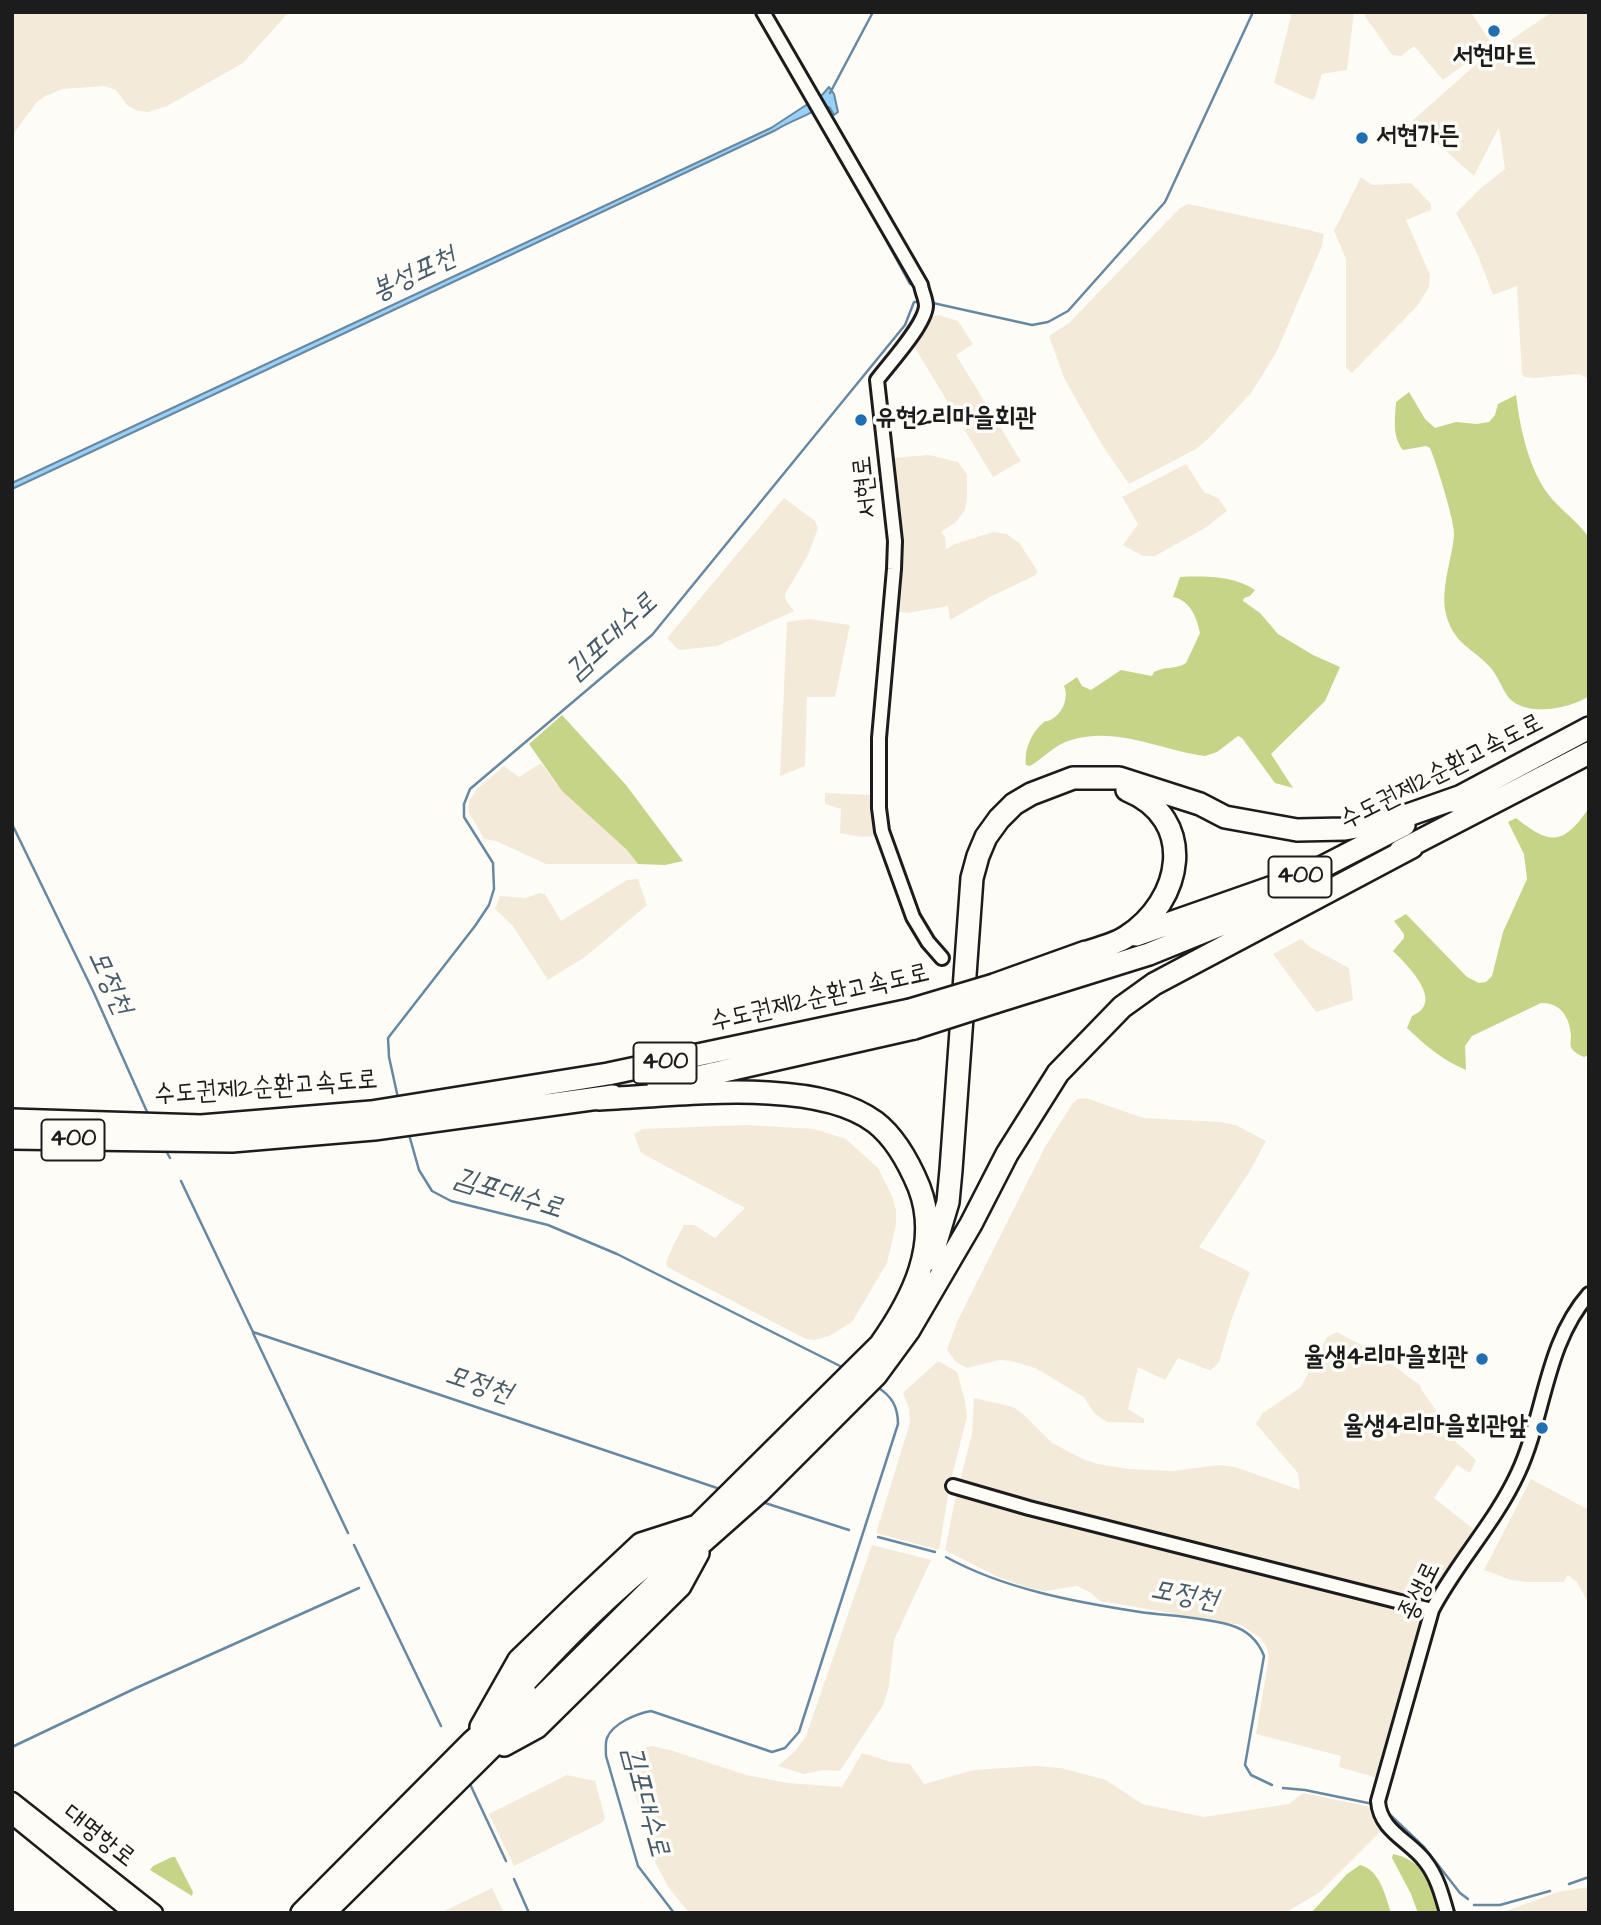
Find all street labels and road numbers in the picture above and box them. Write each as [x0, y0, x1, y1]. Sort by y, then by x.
street label: 서현로 [848, 454, 886, 520]
street label: 수도권제2순환고속도로 [1335, 708, 1549, 838]
road number: 400 [1268, 856, 1332, 898]
street label: 수도권제2순환고속도로 [707, 959, 933, 1039]
road number: 400 [634, 1042, 696, 1084]
street label: 수도권제2순환고속도로 [153, 1066, 379, 1112]
road number: 400 [42, 1120, 104, 1160]
street label: 종생로 [1393, 1557, 1449, 1627]
street label: 대명항로 [55, 1799, 141, 1875]

